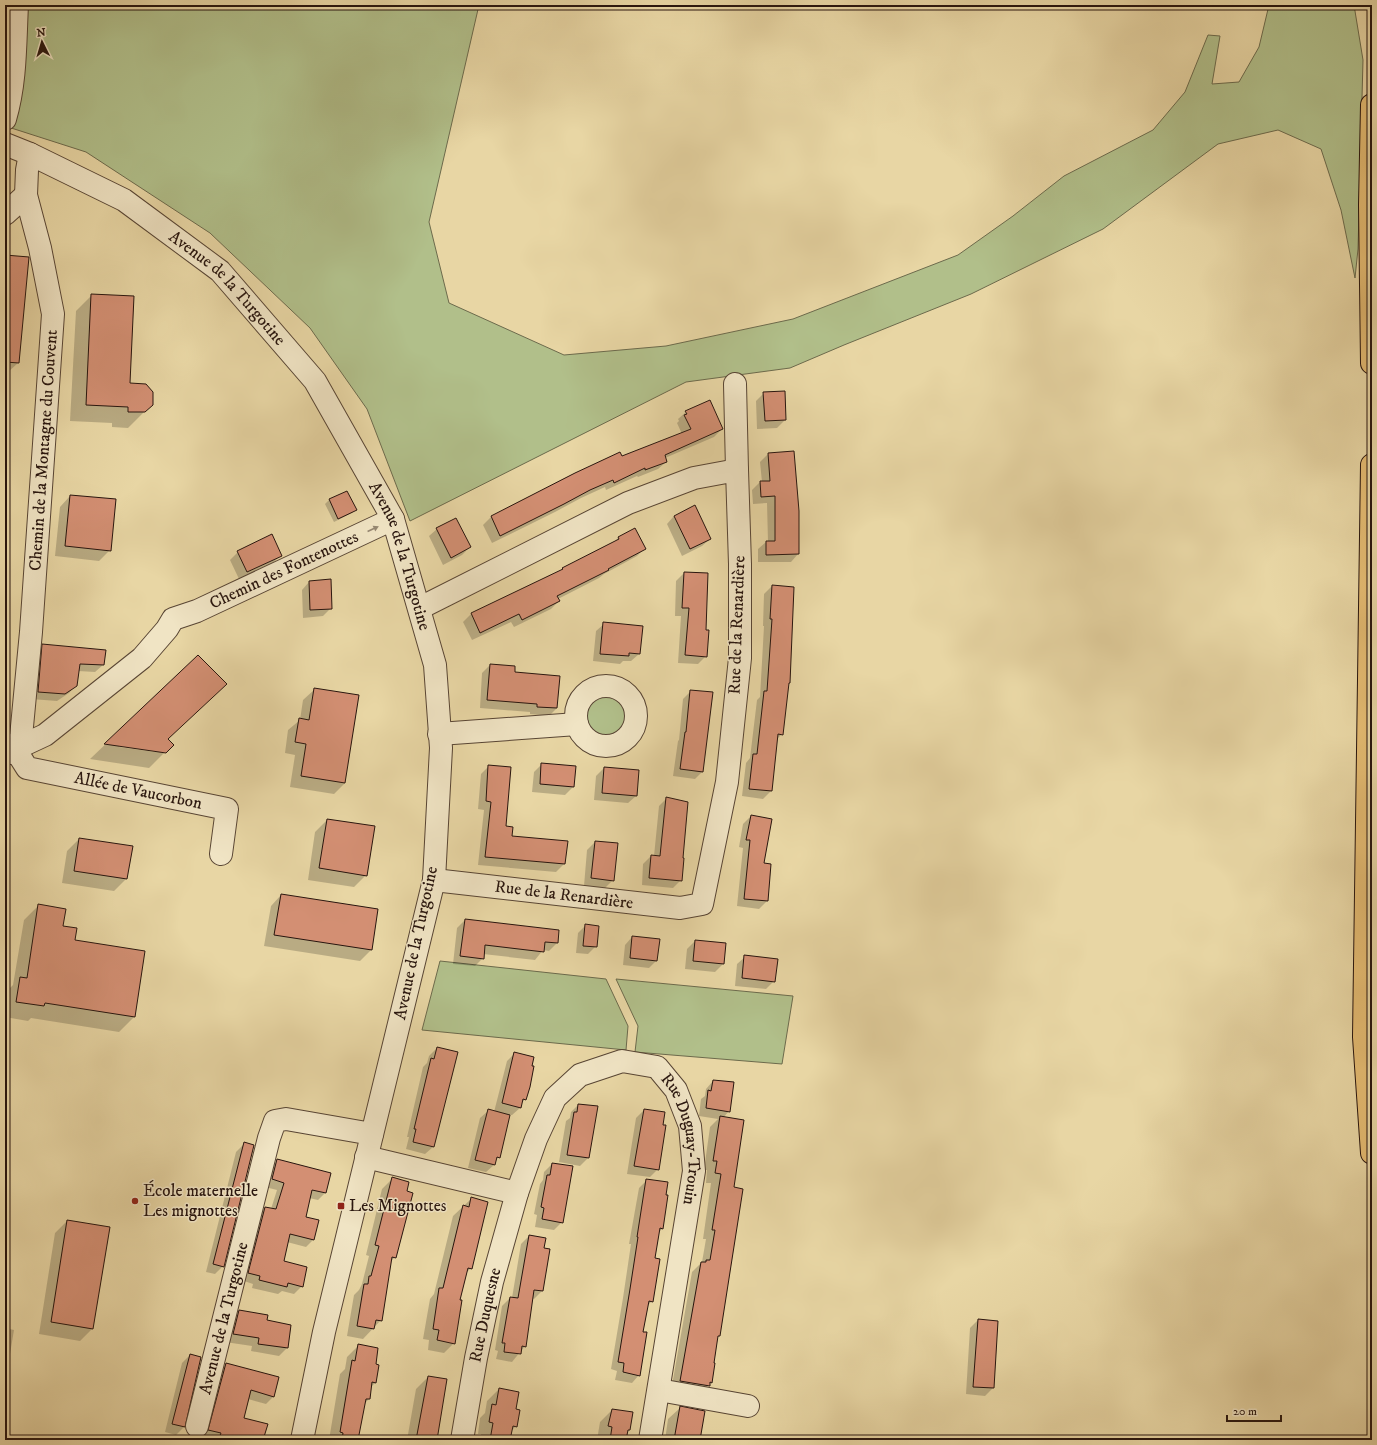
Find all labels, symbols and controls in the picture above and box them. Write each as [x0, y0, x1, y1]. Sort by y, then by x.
north arrow [22, 22, 62, 62]
text: N [36, 26, 46, 40]
street label: Avenue de la Turgotine [164, 226, 291, 350]
street label: Chemin de la Montagne du Couvent [24, 328, 63, 572]
street label: Avenue de la Turgotine [363, 478, 435, 633]
street label: Chemin des Fontenottes [206, 526, 362, 615]
one-way arrow [367, 526, 378, 532]
street label: Rue de la Renardière [724, 555, 750, 695]
street label: Allée de Vaucorbon [72, 767, 204, 815]
street label: Avenue de la Turgotine [389, 864, 443, 1022]
street label: Rue de la Renardière [494, 876, 634, 914]
street label: Rue Duguay-Trouin [656, 1068, 705, 1207]
place label: École maternelle Les mignottes [143, 1180, 258, 1222]
place label: Les Mignottes [349, 1195, 447, 1217]
marker: École maternelle Les mignottes [130, 1196, 140, 1206]
marker: Les Mignottes [336, 1201, 346, 1211]
street label: Avenue de la Turgotine [194, 1240, 254, 1397]
street label: Rue Duquesne [464, 1265, 506, 1365]
scale bar [1227, 1397, 1281, 1423]
text: 20 m [1233, 1404, 1257, 1419]

